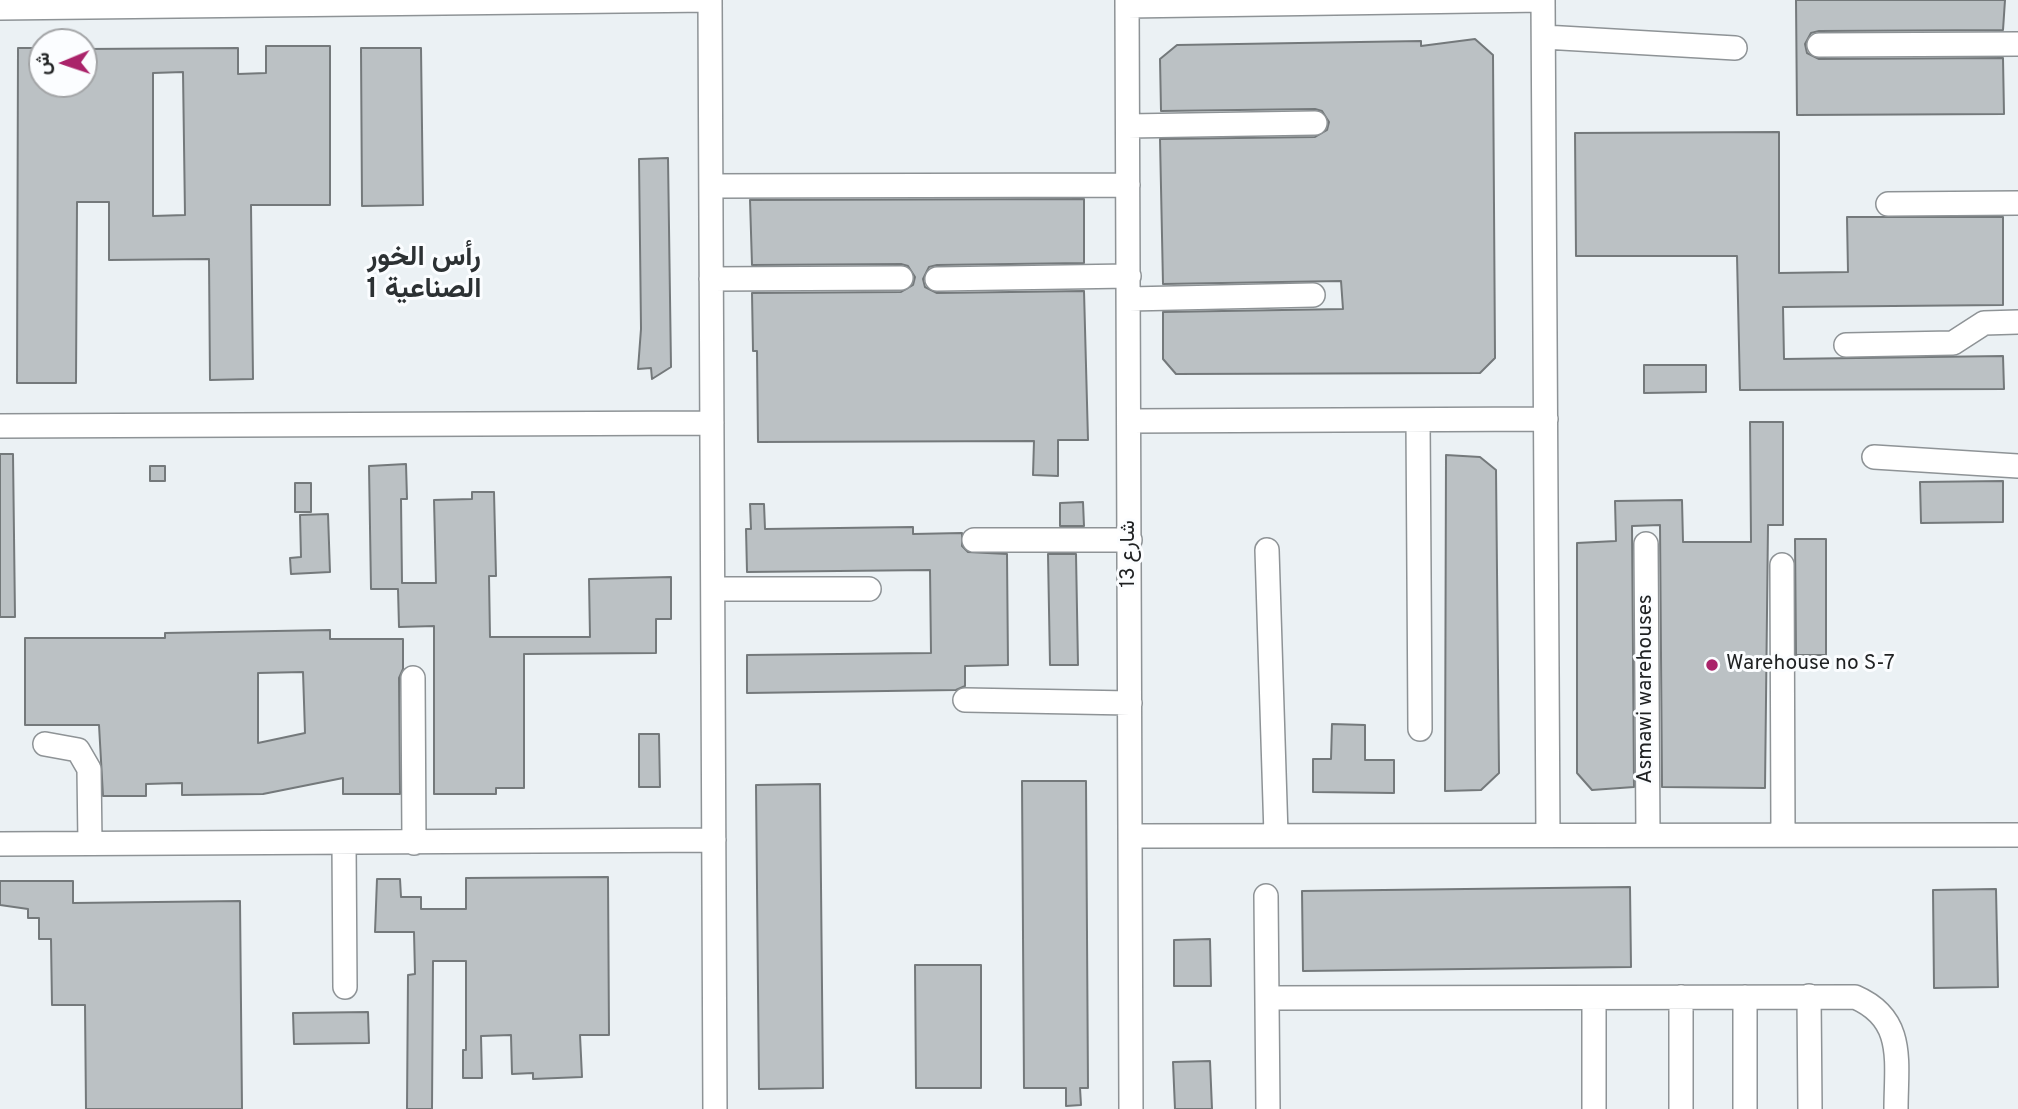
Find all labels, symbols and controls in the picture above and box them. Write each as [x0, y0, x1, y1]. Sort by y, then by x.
north arrow [28, 28, 98, 98]
text: ش [32, 52, 56, 75]
district label: رأس الخور الصناعية 1 [366, 242, 482, 308]
street label: شارع 13 [1117, 520, 1143, 588]
street label: Asmawi warehouses [1634, 594, 1660, 784]
place label: Warehouse no S-7 [1726, 652, 1895, 678]
marker: Warehouse no S-7 [1704, 657, 1720, 673]

